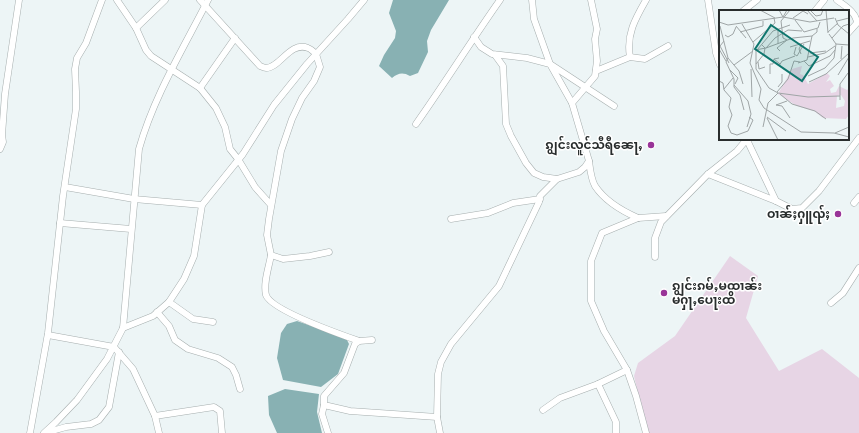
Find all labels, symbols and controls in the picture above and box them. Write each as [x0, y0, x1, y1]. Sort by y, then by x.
inset map [719, 10, 849, 140]
place label: ၵျွင်းလူင်သီရီၼေႃႇ [545, 135, 643, 156]
marker: ၵျွင်းလူင်သီရီၼေႃႇ [646, 140, 656, 150]
place label: ဝၢၼ်ႈႁူၺ်ႈ [767, 204, 830, 224]
marker: ဝၢၼ်ႈႁူၺ်ႈ [833, 209, 843, 219]
place label: ၵျွင်းၵမ်ႇမထၢၼ်း မႁႃႇပေႃးထိ [672, 276, 762, 310]
marker: ၵျွင်းၵမ်ႇမထၢၼ်း မႁႃႇပေႃးထိ [659, 288, 669, 298]

